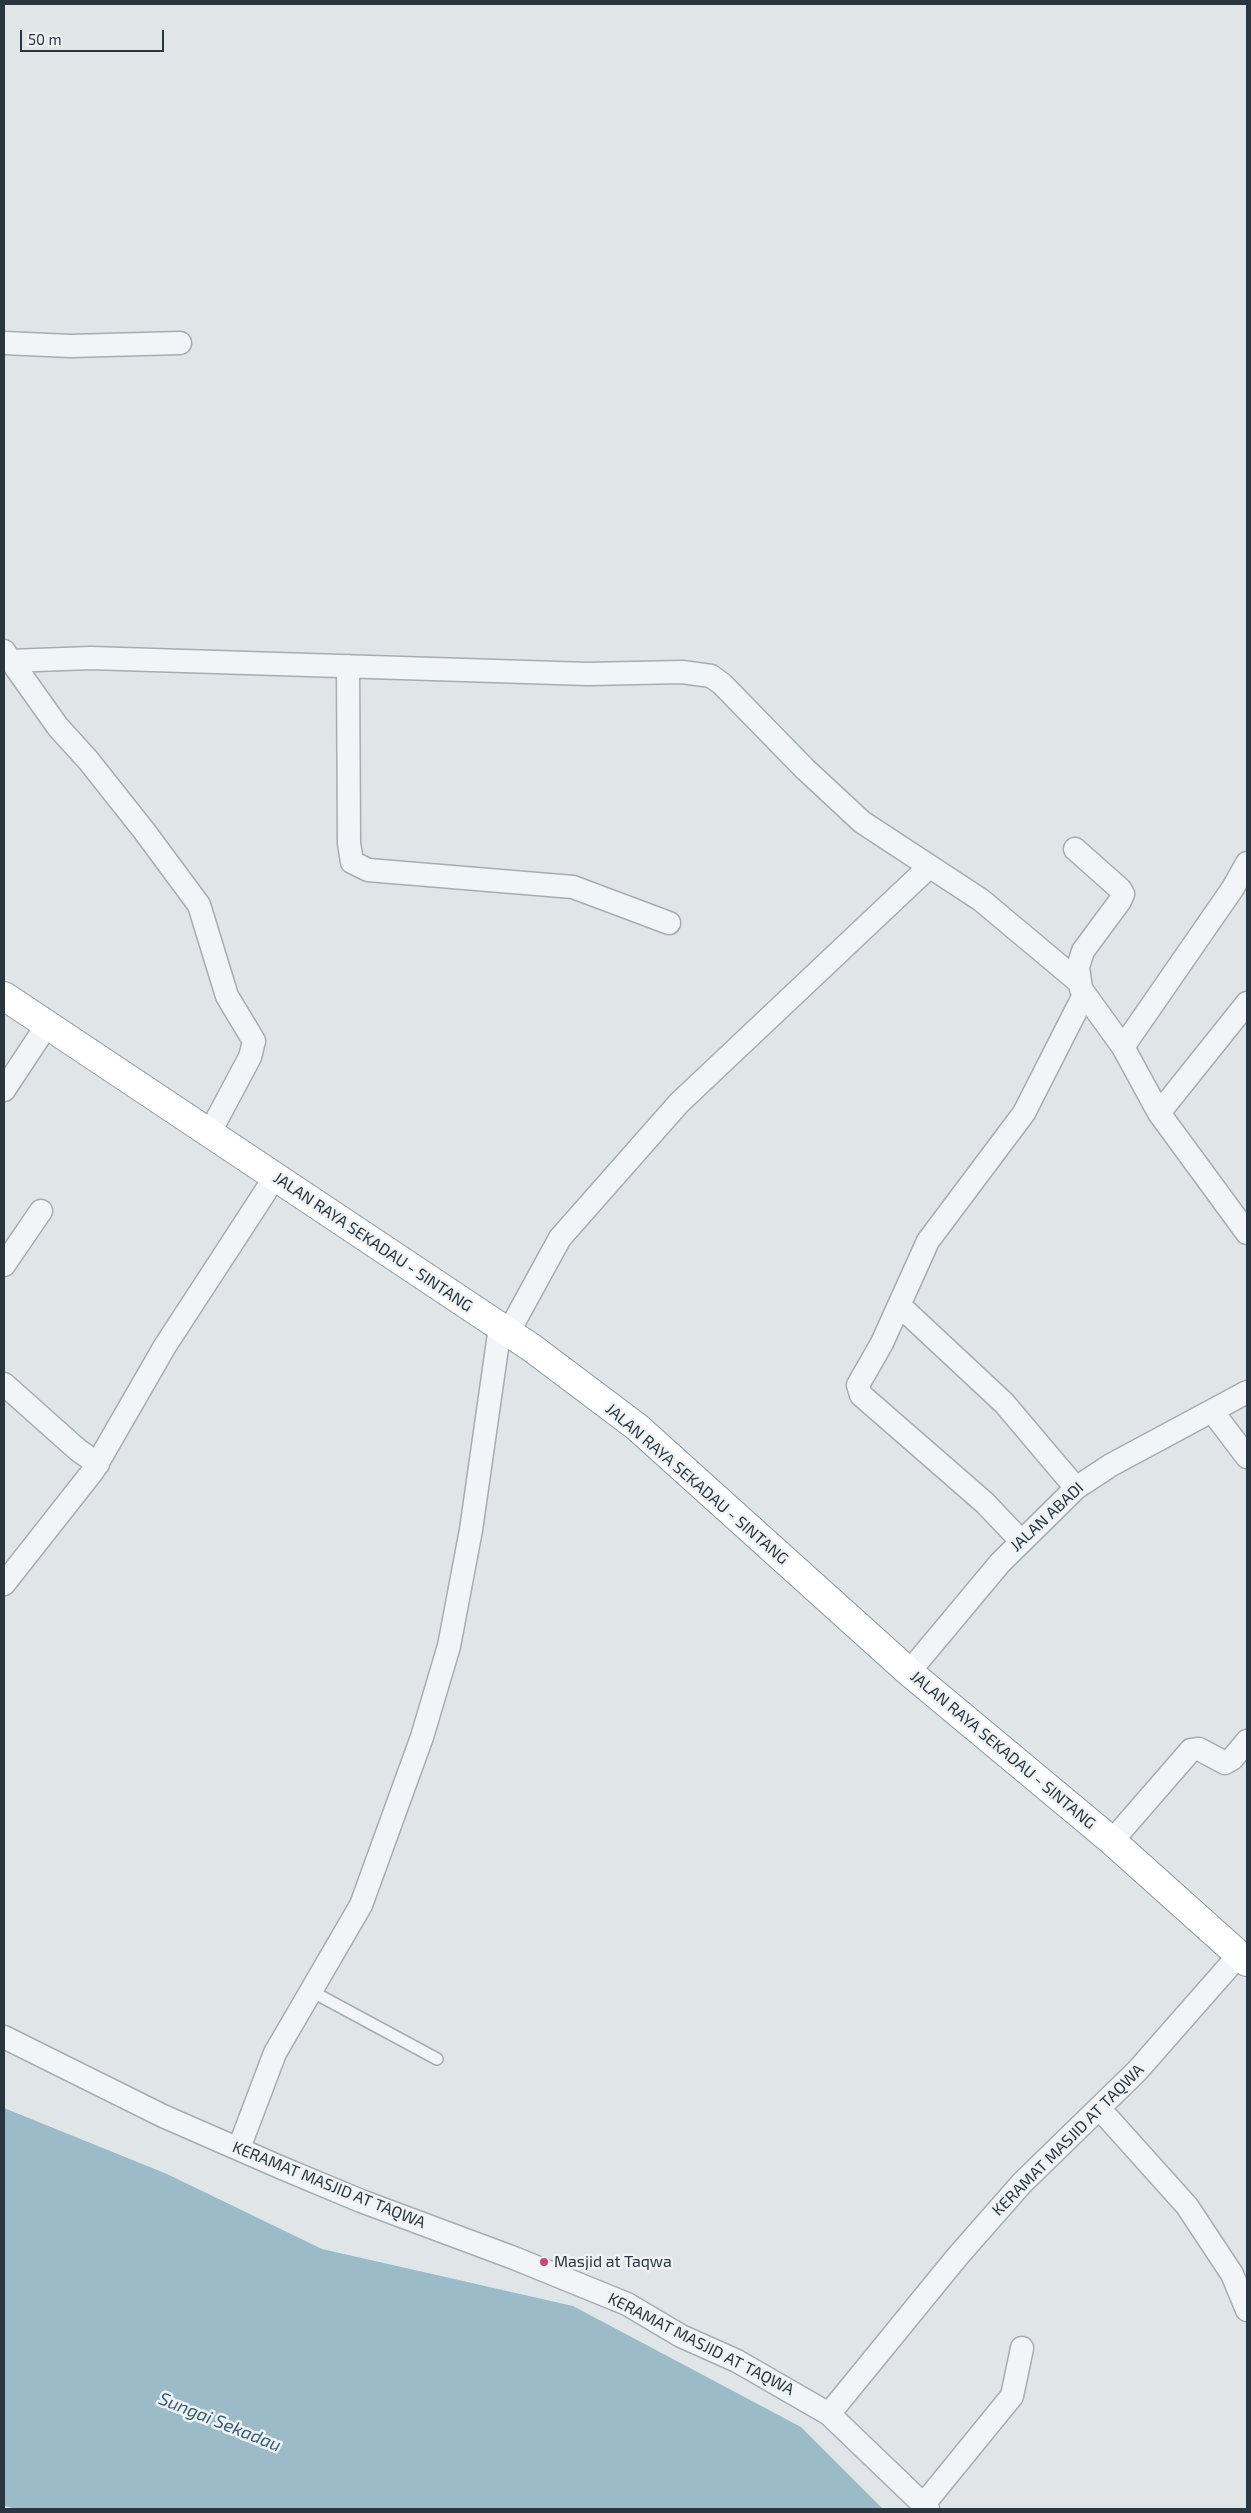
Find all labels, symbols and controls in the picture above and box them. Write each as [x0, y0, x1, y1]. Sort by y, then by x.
scale bar [22, 20, 166, 52]
text: 50 m [28, 30, 62, 48]
street label: JALAN RAYA SEKADAU - SINTANG [270, 1168, 476, 1316]
street label: JALAN RAYA SEKADAU - SINTANG [602, 1399, 792, 1569]
street label: JALAN ABADI [1006, 1478, 1088, 1556]
street label: JALAN RAYA SEKADAU - SINTANG [906, 1667, 1100, 1833]
street label: KERAMAT MASJID AT TAQWA [988, 2060, 1148, 2220]
street label: KERAMAT MASJID AT TAQWA [230, 2137, 428, 2233]
place label: Masjid at Taqwa [554, 2252, 672, 2272]
marker: Masjid at Taqwa [538, 2256, 550, 2268]
street label: KERAMAT MASJID AT TAQWA [605, 2289, 797, 2399]
water label: Sungai Sekadau [156, 2388, 284, 2456]

